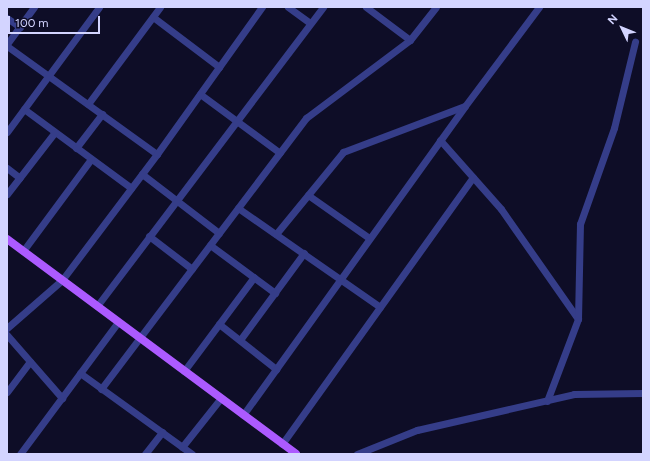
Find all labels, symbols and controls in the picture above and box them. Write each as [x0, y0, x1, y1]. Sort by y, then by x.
scale bar [10, 8, 102, 34]
north arrow [602, 8, 642, 48]
text: N [605, 12, 621, 27]
text: 100 m [15, 16, 49, 30]

